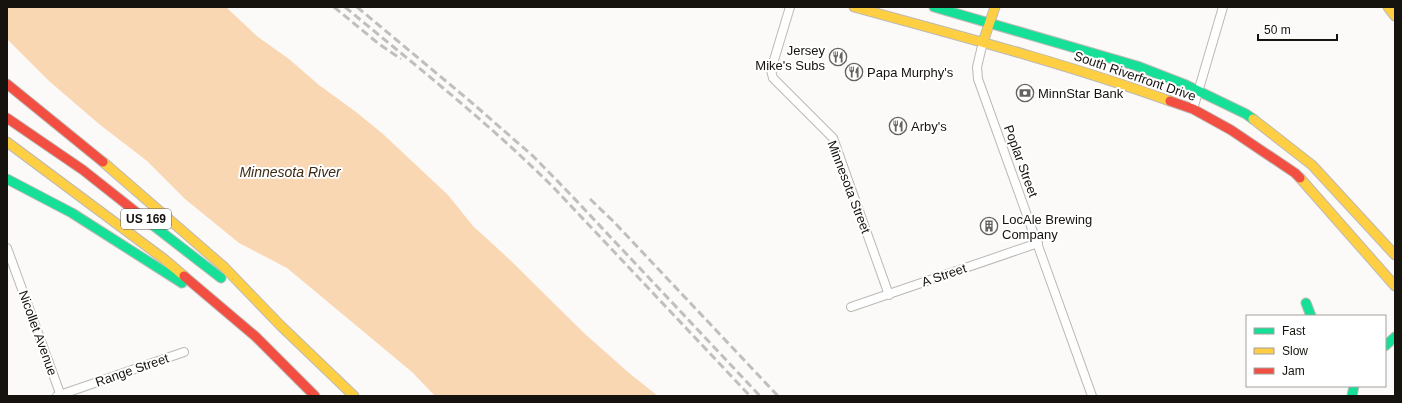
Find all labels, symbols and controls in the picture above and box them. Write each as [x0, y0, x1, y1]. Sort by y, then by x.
scale bar [1258, 16, 1337, 42]
text: 50 m [1264, 23, 1291, 37]
place label: Jersey Mike's Subs [755, 43, 826, 73]
restaurant icon: Jersey Mike's Subs [828, 47, 848, 67]
street label: South Riverfront Drive [1072, 48, 1198, 104]
restaurant icon: Papa Murphy's [844, 62, 864, 82]
place label: Papa Murphy's [867, 65, 954, 80]
bank icon: MinnStar Bank [1015, 83, 1035, 103]
place label: MinnStar Bank [1038, 86, 1124, 101]
restaurant icon: Arby's [888, 116, 908, 136]
place label: Arby's [911, 119, 947, 134]
street label: Poplar Street [1001, 123, 1041, 200]
street label: Minnesota Street [824, 138, 874, 236]
water label: Minnesota River [239, 164, 342, 180]
road number: US 169 [121, 209, 171, 229]
place label: LocAle Brewing Company [1002, 212, 1092, 242]
building icon: LocAle Brewing Company [979, 216, 999, 236]
street label: A Street [920, 260, 969, 290]
street label: Nicollet Avenue [16, 288, 60, 378]
legend [1246, 315, 1386, 387]
text: Fast [1282, 324, 1306, 338]
text: Slow [1282, 344, 1308, 358]
street label: Range Street [93, 350, 171, 390]
text: Jam [1282, 364, 1305, 378]

